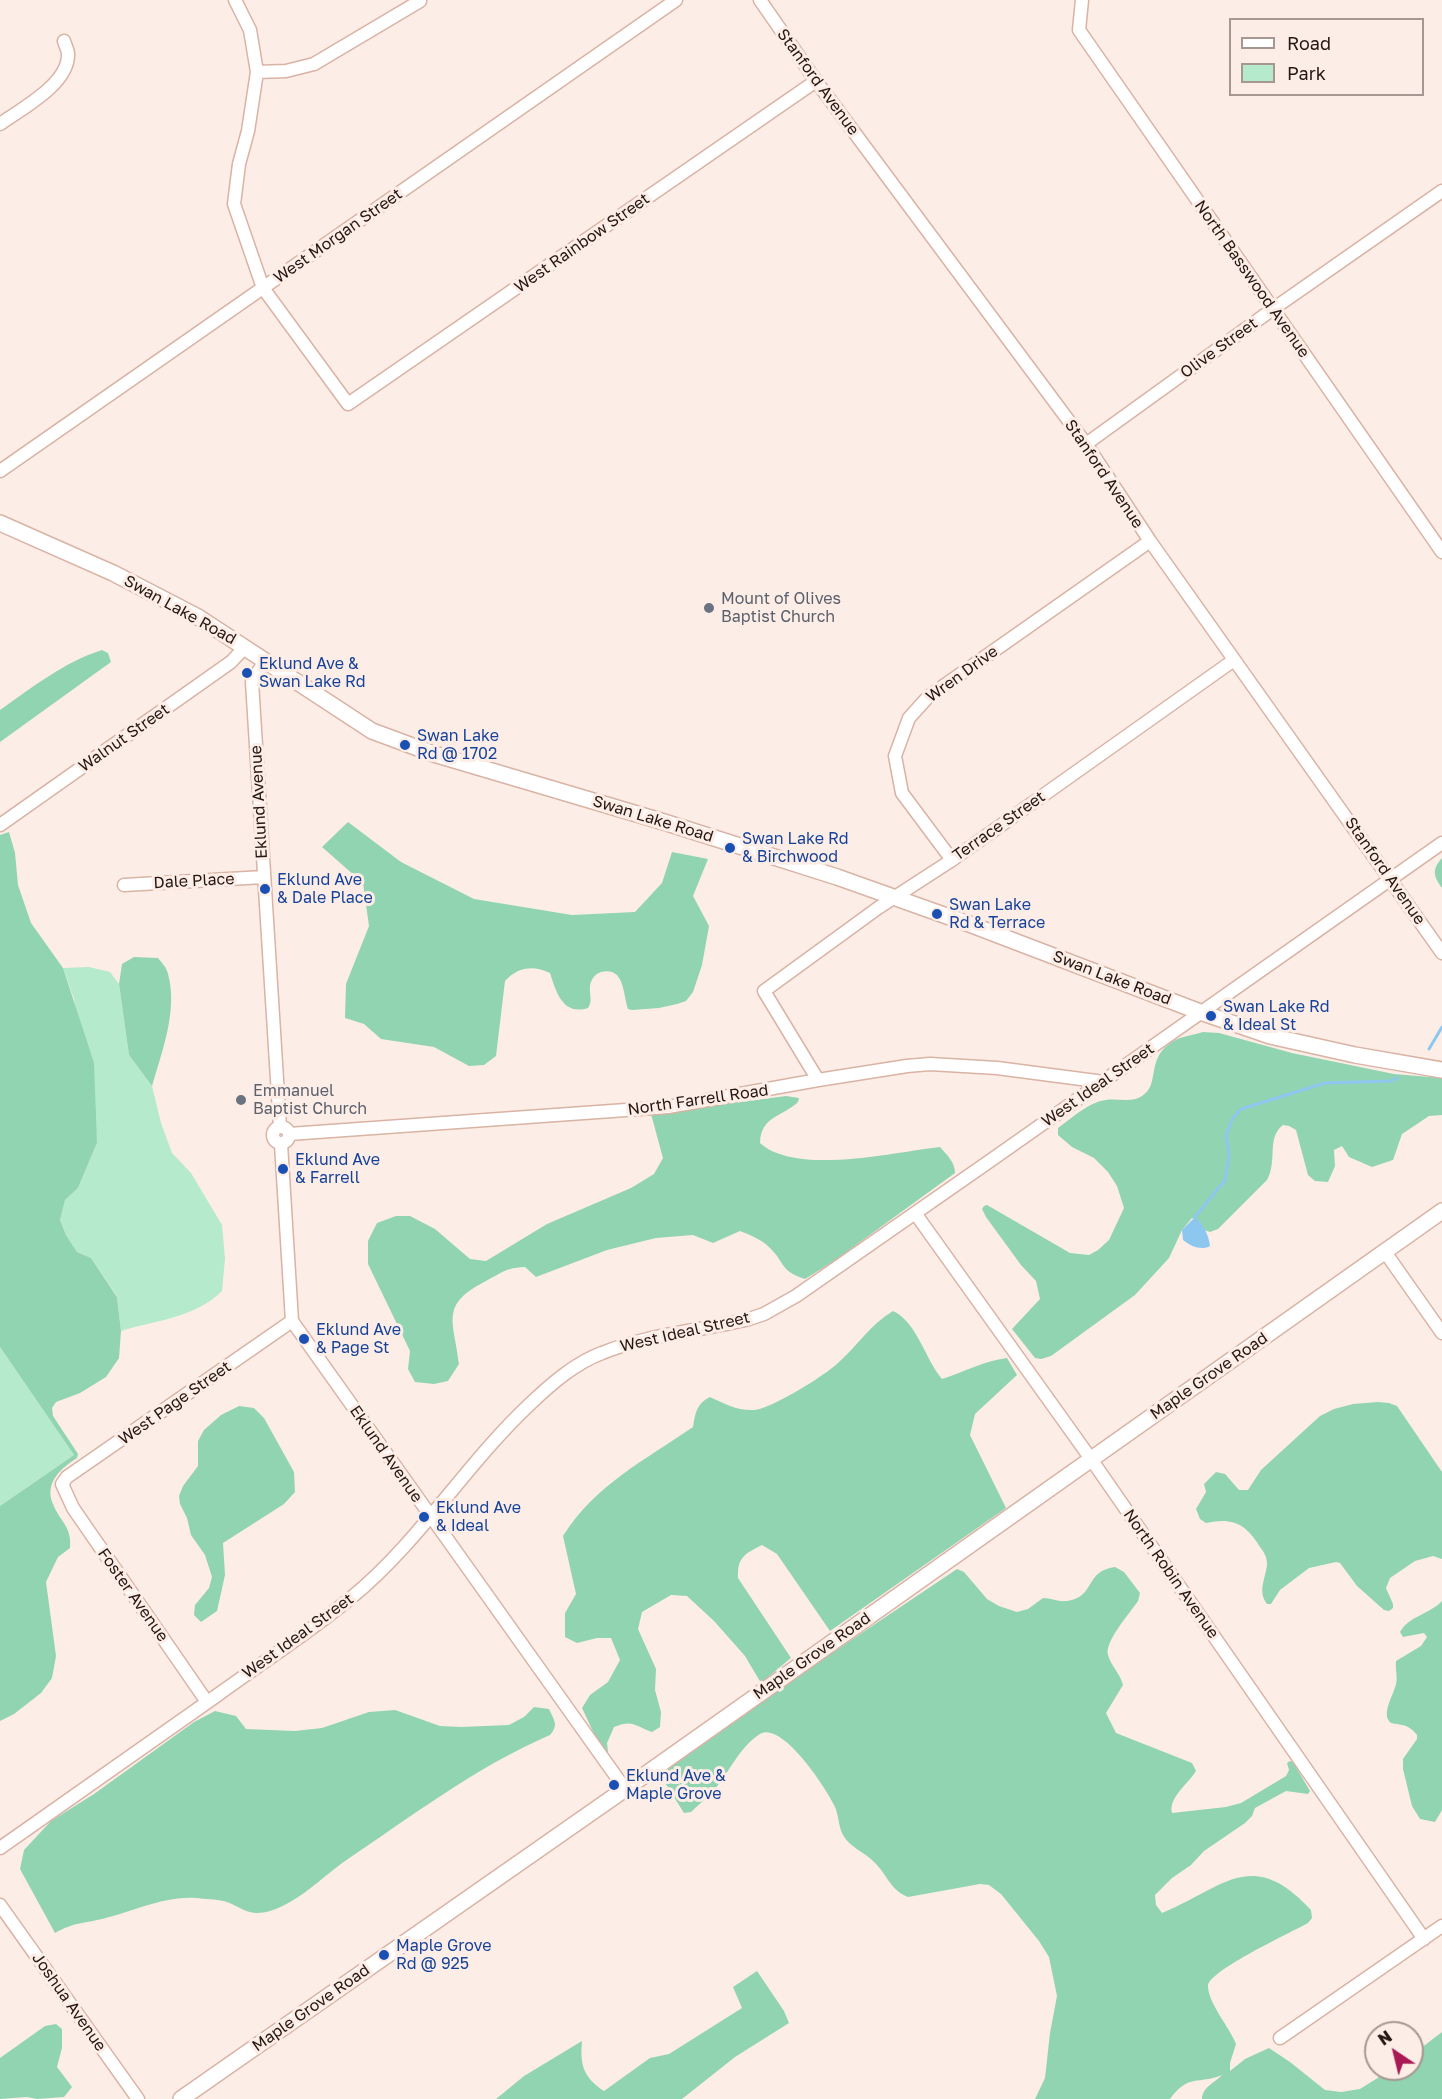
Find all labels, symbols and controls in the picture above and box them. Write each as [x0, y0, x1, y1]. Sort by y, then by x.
legend [1229, 18, 1424, 96]
street label: Stanford Avenue [773, 25, 863, 139]
text: Road [1287, 32, 1331, 54]
text: Park [1287, 62, 1326, 84]
street label: West Morgan Street [270, 184, 406, 288]
street label: West Rainbow Street [511, 189, 653, 297]
street label: North Basswood Avenue [1190, 197, 1314, 361]
street label: Olive Street [1177, 314, 1261, 382]
street label: Stanford Avenue [1061, 416, 1147, 532]
street label: Swan Lake Road [121, 571, 239, 649]
place label: Mount of Olives Baptist Church [721, 589, 841, 627]
marker: Mount of Olives Baptist Church [702, 601, 716, 615]
street label: Wren Drive [922, 642, 1002, 706]
place label: Eklund Ave & Swan Lake Rd [259, 654, 365, 692]
marker: Eklund Ave & Swan Lake Rd [240, 666, 254, 680]
street label: Walnut Street [75, 700, 173, 776]
place label: Swan Lake Rd @ 1702 [417, 726, 499, 764]
marker: Swan Lake Rd @ 1702 [398, 738, 412, 752]
street label: Eklund Avenue [246, 745, 272, 859]
street label: Terrace Street [949, 787, 1049, 865]
street label: Swan Lake Road [590, 792, 716, 846]
street label: Stanford Avenue [1341, 814, 1429, 928]
place label: Swan Lake Rd & Birchwood [742, 829, 848, 867]
marker: Swan Lake Rd & Birchwood [723, 841, 737, 855]
street label: Dale Place [153, 869, 235, 893]
place label: Eklund Ave & Dale Place [277, 870, 373, 908]
marker: Eklund Ave & Dale Place [258, 882, 272, 896]
place label: Swan Lake Rd & Terrace [949, 895, 1045, 933]
marker: Swan Lake Rd & Terrace [930, 907, 944, 921]
street label: Swan Lake Road [1050, 947, 1174, 1009]
place label: Swan Lake Rd & Ideal St [1223, 997, 1329, 1035]
marker: Swan Lake Rd & Ideal St [1204, 1009, 1218, 1023]
street label: West Ideal Street [1038, 1039, 1158, 1131]
place label: Emmanuel Baptist Church [253, 1081, 367, 1119]
street label: North Farrell Road [626, 1081, 770, 1119]
marker: Emmanuel Baptist Church [234, 1093, 248, 1107]
place label: Eklund Ave & Farrell [295, 1150, 380, 1188]
marker: Eklund Ave & Farrell [276, 1162, 290, 1176]
street label: West Ideal Street [618, 1308, 752, 1356]
place label: Eklund Ave & Page St [316, 1320, 401, 1358]
street label: Maple Grove Road [1147, 1328, 1271, 1424]
marker: Eklund Ave & Page St [297, 1332, 311, 1346]
street label: West Page Street [115, 1357, 235, 1449]
street label: Eklund Avenue [346, 1402, 426, 1506]
place label: Eklund Ave & Ideal [436, 1498, 521, 1536]
street label: North Robin Avenue [1119, 1506, 1223, 1642]
marker: Eklund Ave & Ideal [417, 1510, 431, 1524]
street label: Foster Avenue [94, 1545, 172, 1645]
street label: West Ideal Street [239, 1589, 357, 1683]
street label: Maple Grove Road [750, 1608, 874, 1704]
place label: Eklund Ave & Maple Grove [626, 1766, 726, 1804]
marker: Eklund Ave & Maple Grove [607, 1778, 621, 1792]
place label: Maple Grove Rd @ 925 [396, 1936, 491, 1974]
marker: Maple Grove Rd @ 925 [377, 1948, 391, 1962]
street label: Joshua Avenue [28, 1949, 110, 2055]
street label: Maple Grove Road [249, 1960, 373, 2056]
north arrow [1364, 2021, 1424, 2081]
text: N [1374, 2026, 1396, 2050]

